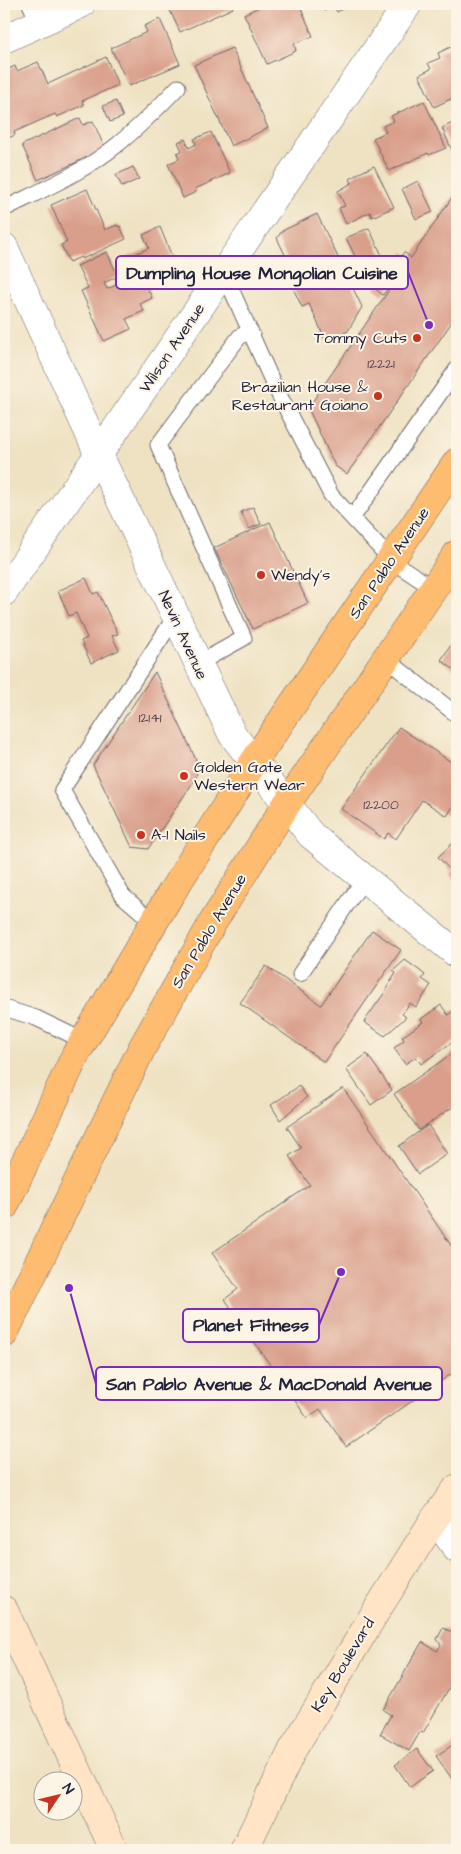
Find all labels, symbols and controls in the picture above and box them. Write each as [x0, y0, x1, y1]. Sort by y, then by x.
callout: Dumpling House Mongolian Cuisine [116, 256, 408, 289]
text: Dumpling House Mongolian Cuisine [126, 261, 398, 287]
street label: Wilson Avenue [134, 299, 210, 397]
place label: Tommy Cuts [314, 327, 407, 350]
marker: Tommy Cuts [411, 332, 423, 344]
house number: 12221 [367, 354, 395, 374]
place label: Brazilian House & Restaurant Goiano [232, 376, 368, 416]
marker: Brazilian House & Restaurant Goiano [372, 390, 384, 402]
street label: San Pablo Avenue [344, 503, 435, 623]
place label: Wendy's [271, 564, 330, 587]
marker: Wendy's [255, 569, 267, 581]
street label: Nevin Avenue [153, 587, 213, 683]
house number: 12141 [139, 708, 162, 728]
place label: Golden Gate Western Wear [194, 756, 305, 796]
marker: Golden Gate Western Wear [178, 770, 190, 782]
house number: 12200 [363, 795, 399, 815]
place label: A-1 Nails [151, 824, 206, 846]
marker: A-1 Nails [135, 829, 147, 841]
street label: San Pablo Avenue [166, 869, 252, 992]
callout: Planet Fitness [183, 1309, 319, 1342]
text: Planet Fitness [193, 1313, 309, 1338]
callout: San Pablo Avenue & MacDonald Avenue [96, 1367, 442, 1400]
text: San Pablo Avenue & MacDonald Avenue [105, 1372, 432, 1397]
street label: Key Boulevard [306, 1614, 381, 1717]
north arrow [32, 1772, 82, 1822]
text: N [57, 1780, 79, 1799]

